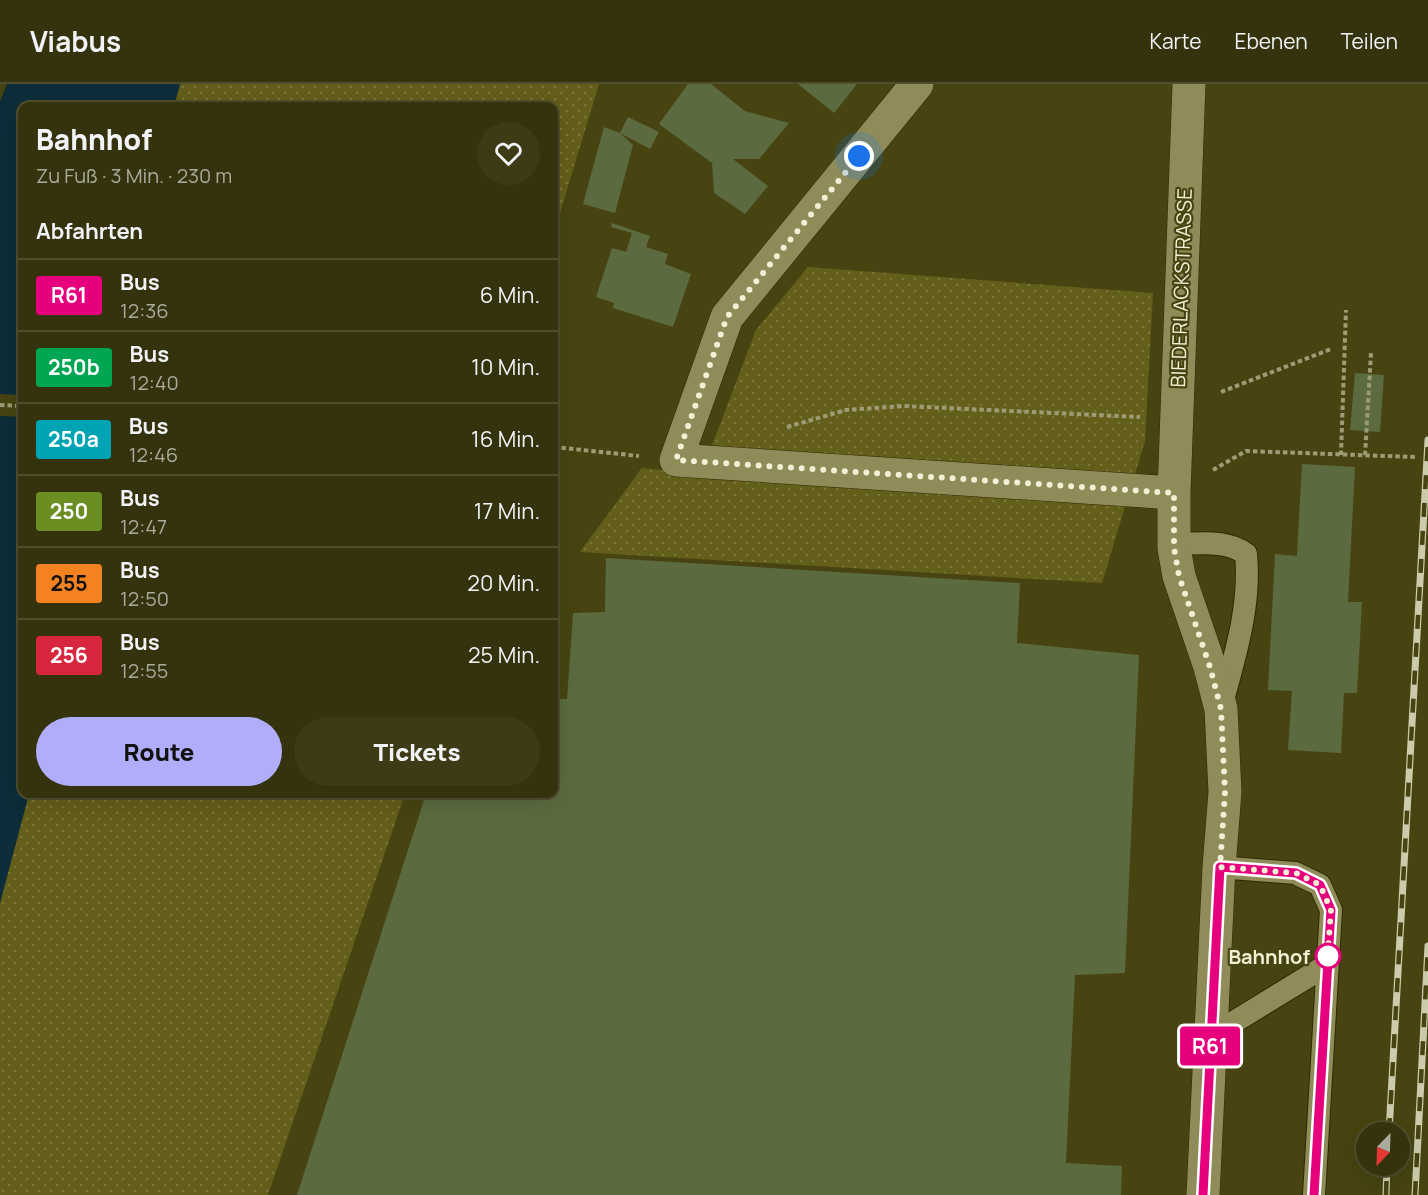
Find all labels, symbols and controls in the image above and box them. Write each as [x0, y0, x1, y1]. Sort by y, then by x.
text: Viabus [30, 22, 121, 60]
text: Karte [1149, 27, 1201, 55]
text: Ebenen [1234, 27, 1308, 55]
text: Teilen [1341, 27, 1398, 55]
text: Bahnhof [36, 120, 152, 158]
button: heart [477, 122, 540, 185]
your location [844, 141, 874, 171]
text: Zu Fuß · 3 Min. · 230 m [36, 162, 232, 189]
street label: BIEDERLACKSTRASSE [1164, 188, 1198, 388]
text: Abfahrten [36, 216, 143, 246]
text: Bus [120, 267, 160, 297]
text: 6 Min. [480, 280, 540, 310]
text: R61 [51, 281, 87, 309]
text: 12:36 [120, 297, 169, 324]
text: Bus [130, 339, 169, 369]
text: 10 Min. [471, 352, 540, 382]
text: 250b [48, 353, 100, 381]
text: 12:40 [130, 369, 179, 396]
text: Bus [129, 411, 168, 441]
text: 16 Min. [471, 424, 540, 454]
text: 250a [48, 425, 99, 453]
text: 12:46 [129, 441, 178, 468]
text: Bus [120, 483, 160, 513]
text: 17 Min. [474, 496, 540, 526]
text: 250 [50, 497, 88, 525]
text: 12:47 [120, 513, 167, 540]
text: Bus [120, 555, 160, 585]
text: 20 Min. [467, 568, 540, 598]
text: 255 [50, 569, 88, 597]
text: 12:50 [120, 585, 169, 612]
text: Bus [120, 627, 160, 657]
text: 25 Min. [468, 640, 540, 670]
text: 256 [50, 641, 88, 669]
text: 12:55 [120, 657, 168, 684]
button: Route [36, 717, 282, 786]
button: Tickets [294, 717, 540, 786]
place label: Bahnhof [1228, 943, 1310, 970]
marker: Bahnhof [1315, 943, 1341, 969]
line badge: R61 [1176, 1026, 1244, 1066]
text: R61 [1192, 1032, 1228, 1060]
north arrow [1356, 1122, 1410, 1176]
map controls [1356, 1122, 1410, 1176]

